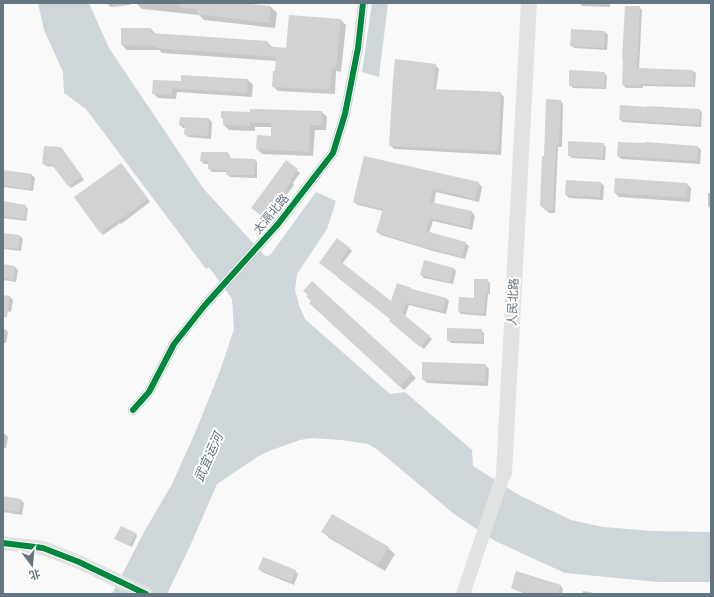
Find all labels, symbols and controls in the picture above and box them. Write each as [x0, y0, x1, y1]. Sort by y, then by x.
street label: 太滆北路 [250, 191, 292, 237]
street label: 人民北路 [505, 278, 521, 326]
water label: 武宜运河 [191, 428, 227, 484]
north arrow [12, 545, 52, 585]
text: 北 [28, 566, 42, 582]

